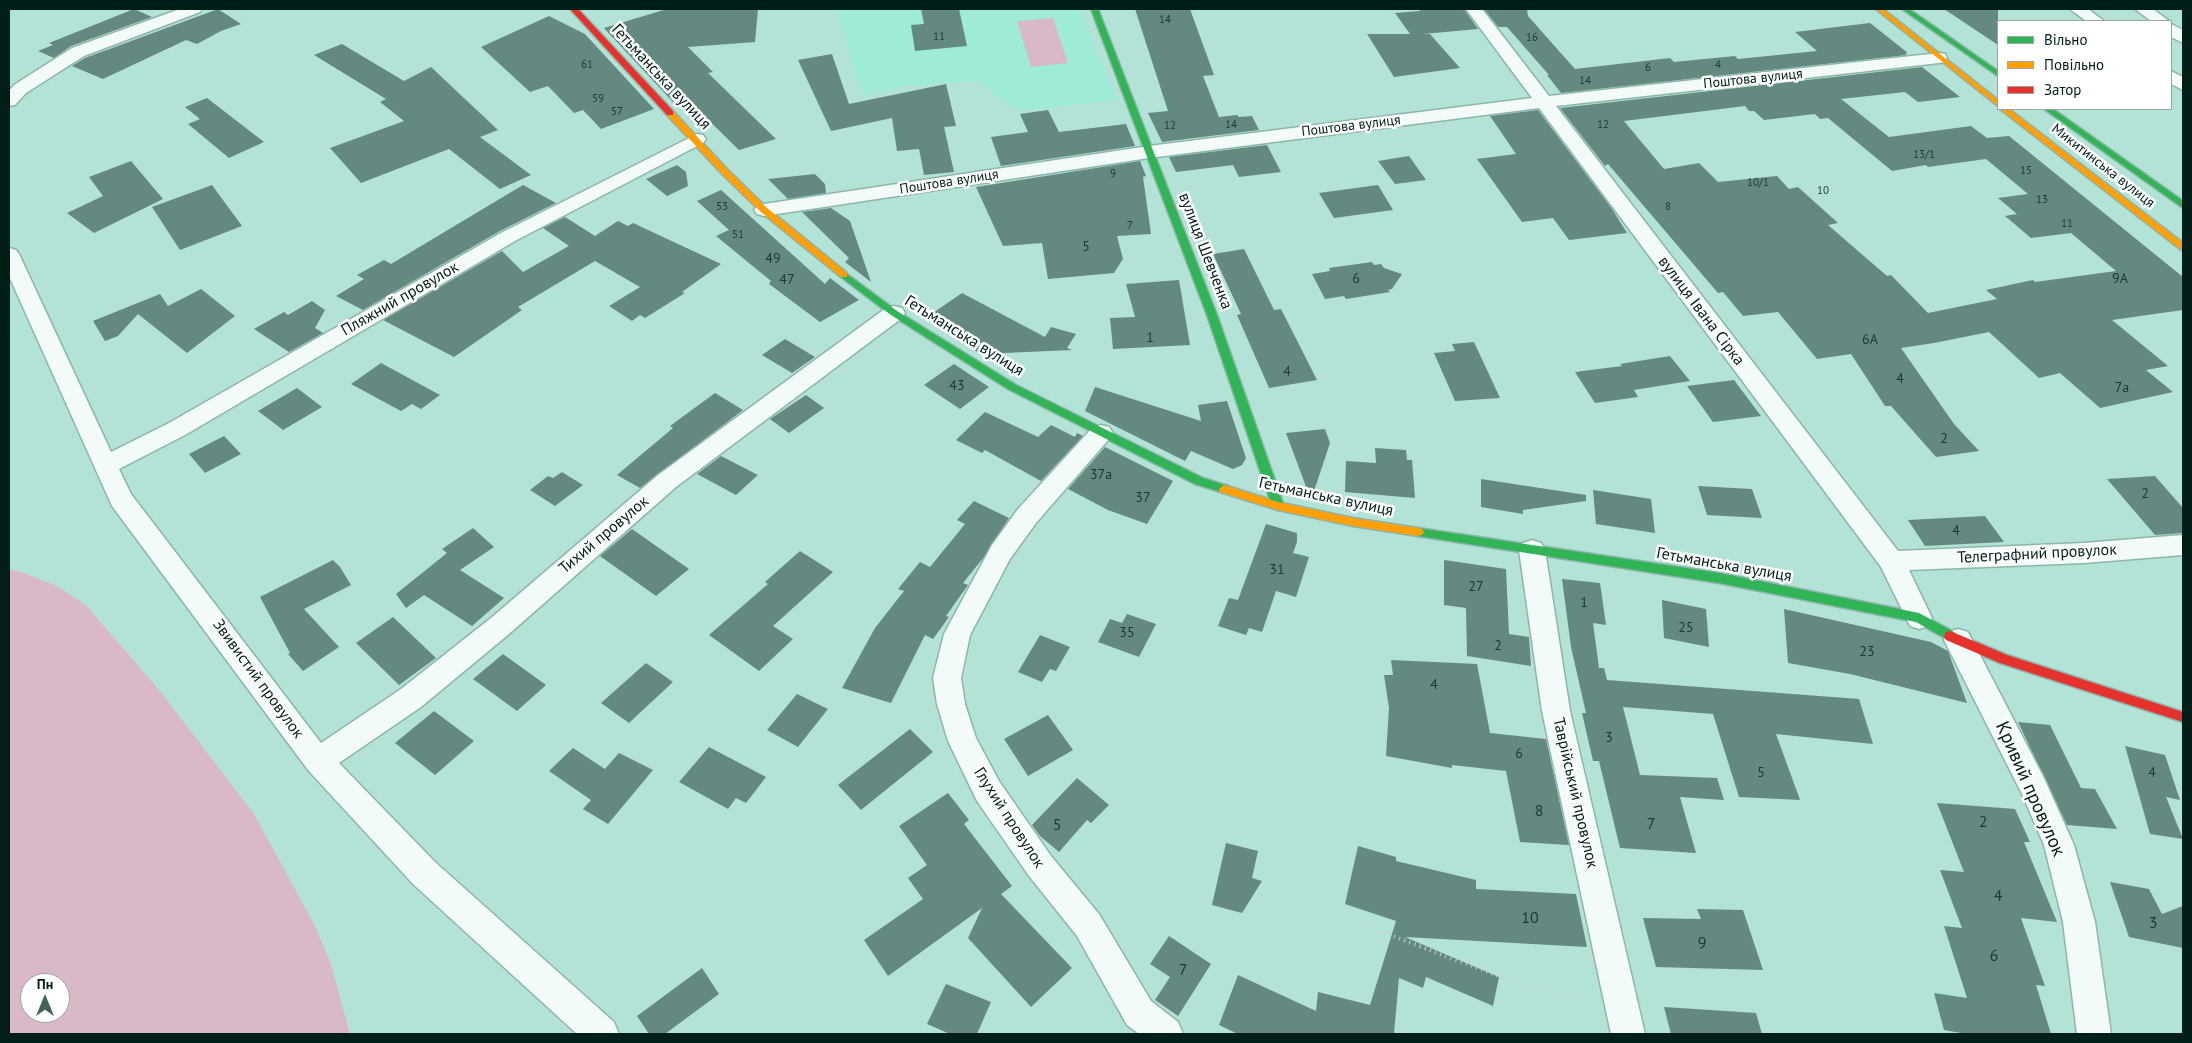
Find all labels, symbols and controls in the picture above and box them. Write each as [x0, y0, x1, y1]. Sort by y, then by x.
house number: 14 [1159, 13, 1171, 27]
street label: Гетьманська вулиця [607, 20, 715, 134]
legend [1997, 20, 2172, 110]
house number: 11 [933, 30, 945, 44]
text: Вільно [2044, 30, 2087, 49]
house number: 16 [1526, 31, 1538, 45]
text: Повільно [2044, 55, 2104, 74]
house number: 61 [581, 58, 593, 72]
house number: 4 [1715, 58, 1721, 72]
house number: 6 [1645, 61, 1651, 75]
street label: Поштова вулиця [1702, 65, 1804, 93]
house number: 14 [1579, 74, 1591, 88]
text: Затор [2044, 80, 2081, 99]
house number: 59 [592, 92, 604, 106]
house number: 57 [611, 105, 623, 119]
street label: Поштова вулиця [1300, 112, 1402, 140]
house number: 14 [1225, 118, 1237, 132]
house number: 12 [1597, 118, 1609, 132]
house number: 12 [1164, 119, 1176, 133]
street label: Микитинська вулиця [2048, 120, 2158, 212]
house number: 13/1 [1913, 148, 1935, 162]
house number: 15 [2020, 164, 2032, 178]
street label: Поштова вулиця [898, 166, 1000, 198]
house number: 9 [1110, 167, 1116, 181]
house number: 10/1 [1747, 176, 1769, 190]
house number: 10 [1817, 184, 1829, 198]
street label: вулиця Шевченка [1174, 190, 1236, 312]
house number: 13 [2036, 193, 2048, 207]
house number: 53 [716, 200, 728, 214]
house number: 8 [1665, 200, 1671, 214]
house number: 11 [2061, 217, 2073, 231]
house number: 7 [1127, 219, 1133, 233]
house number: 51 [732, 228, 744, 242]
house number: 5 [1082, 239, 1090, 255]
house number: 49 [765, 251, 781, 267]
street label: вулиця Івана Сірка [1654, 253, 1748, 369]
street label: Пляжний провулок [338, 258, 462, 340]
house number: 6 [1352, 271, 1360, 287]
house number: 9А [2112, 271, 2128, 287]
house number: 47 [779, 272, 795, 288]
street label: Гетьманська вулиця [901, 292, 1027, 380]
house number: 1 [1146, 330, 1154, 346]
house number: 6А [1862, 332, 1878, 348]
house number: 4 [1283, 364, 1291, 380]
house number: 4 [1896, 371, 1904, 387]
house number: 43 [949, 378, 965, 394]
house number: 7а [2115, 380, 2129, 396]
house number: 2 [1940, 431, 1948, 447]
house number: 37а [1090, 467, 1112, 483]
street label: Гетьманська вулиця [1257, 473, 1395, 521]
house number: 2 [2141, 486, 2149, 502]
house number: 37 [1135, 490, 1151, 506]
street label: Тихий провулок [555, 492, 653, 578]
house number: 4 [1952, 523, 1960, 539]
street label: Телеграфний провулок [1957, 540, 2117, 568]
street label: Гетьманська вулиця [1655, 544, 1793, 586]
house number: 31 [1269, 562, 1285, 578]
house number: 27 [1468, 579, 1484, 595]
house number: 1 [1580, 595, 1588, 611]
street label: Звивистий провулок [208, 616, 308, 742]
house number: 25 [1678, 620, 1694, 636]
house number: 35 [1119, 625, 1135, 641]
house number: 2 [1494, 638, 1502, 654]
house number: 23 [1859, 644, 1875, 660]
house number: 4 [1430, 677, 1438, 693]
street label: Таврійський провулок [1548, 716, 1602, 870]
street label: Кривий провулок [1990, 718, 2070, 860]
house number: 3 [1605, 730, 1613, 746]
house number: 6 [1515, 746, 1523, 762]
street label: Глухий провулок [969, 764, 1049, 872]
house number: 5 [1757, 765, 1765, 781]
house number: 4 [2148, 765, 2156, 781]
house number: 8 [1535, 801, 1543, 821]
house number: 2 [1979, 812, 1987, 832]
house number: 7 [1647, 814, 1655, 834]
house number: 5 [1053, 815, 1061, 835]
house number: 4 [1994, 886, 2002, 906]
house number: 10 [1521, 908, 1539, 928]
house number: 3 [2149, 913, 2157, 933]
house number: 9 [1698, 933, 1706, 953]
house number: 6 [1990, 946, 1998, 966]
house number: 7 [1179, 960, 1187, 980]
north arrow [20, 973, 70, 1023]
text: Пн [37, 975, 53, 993]

